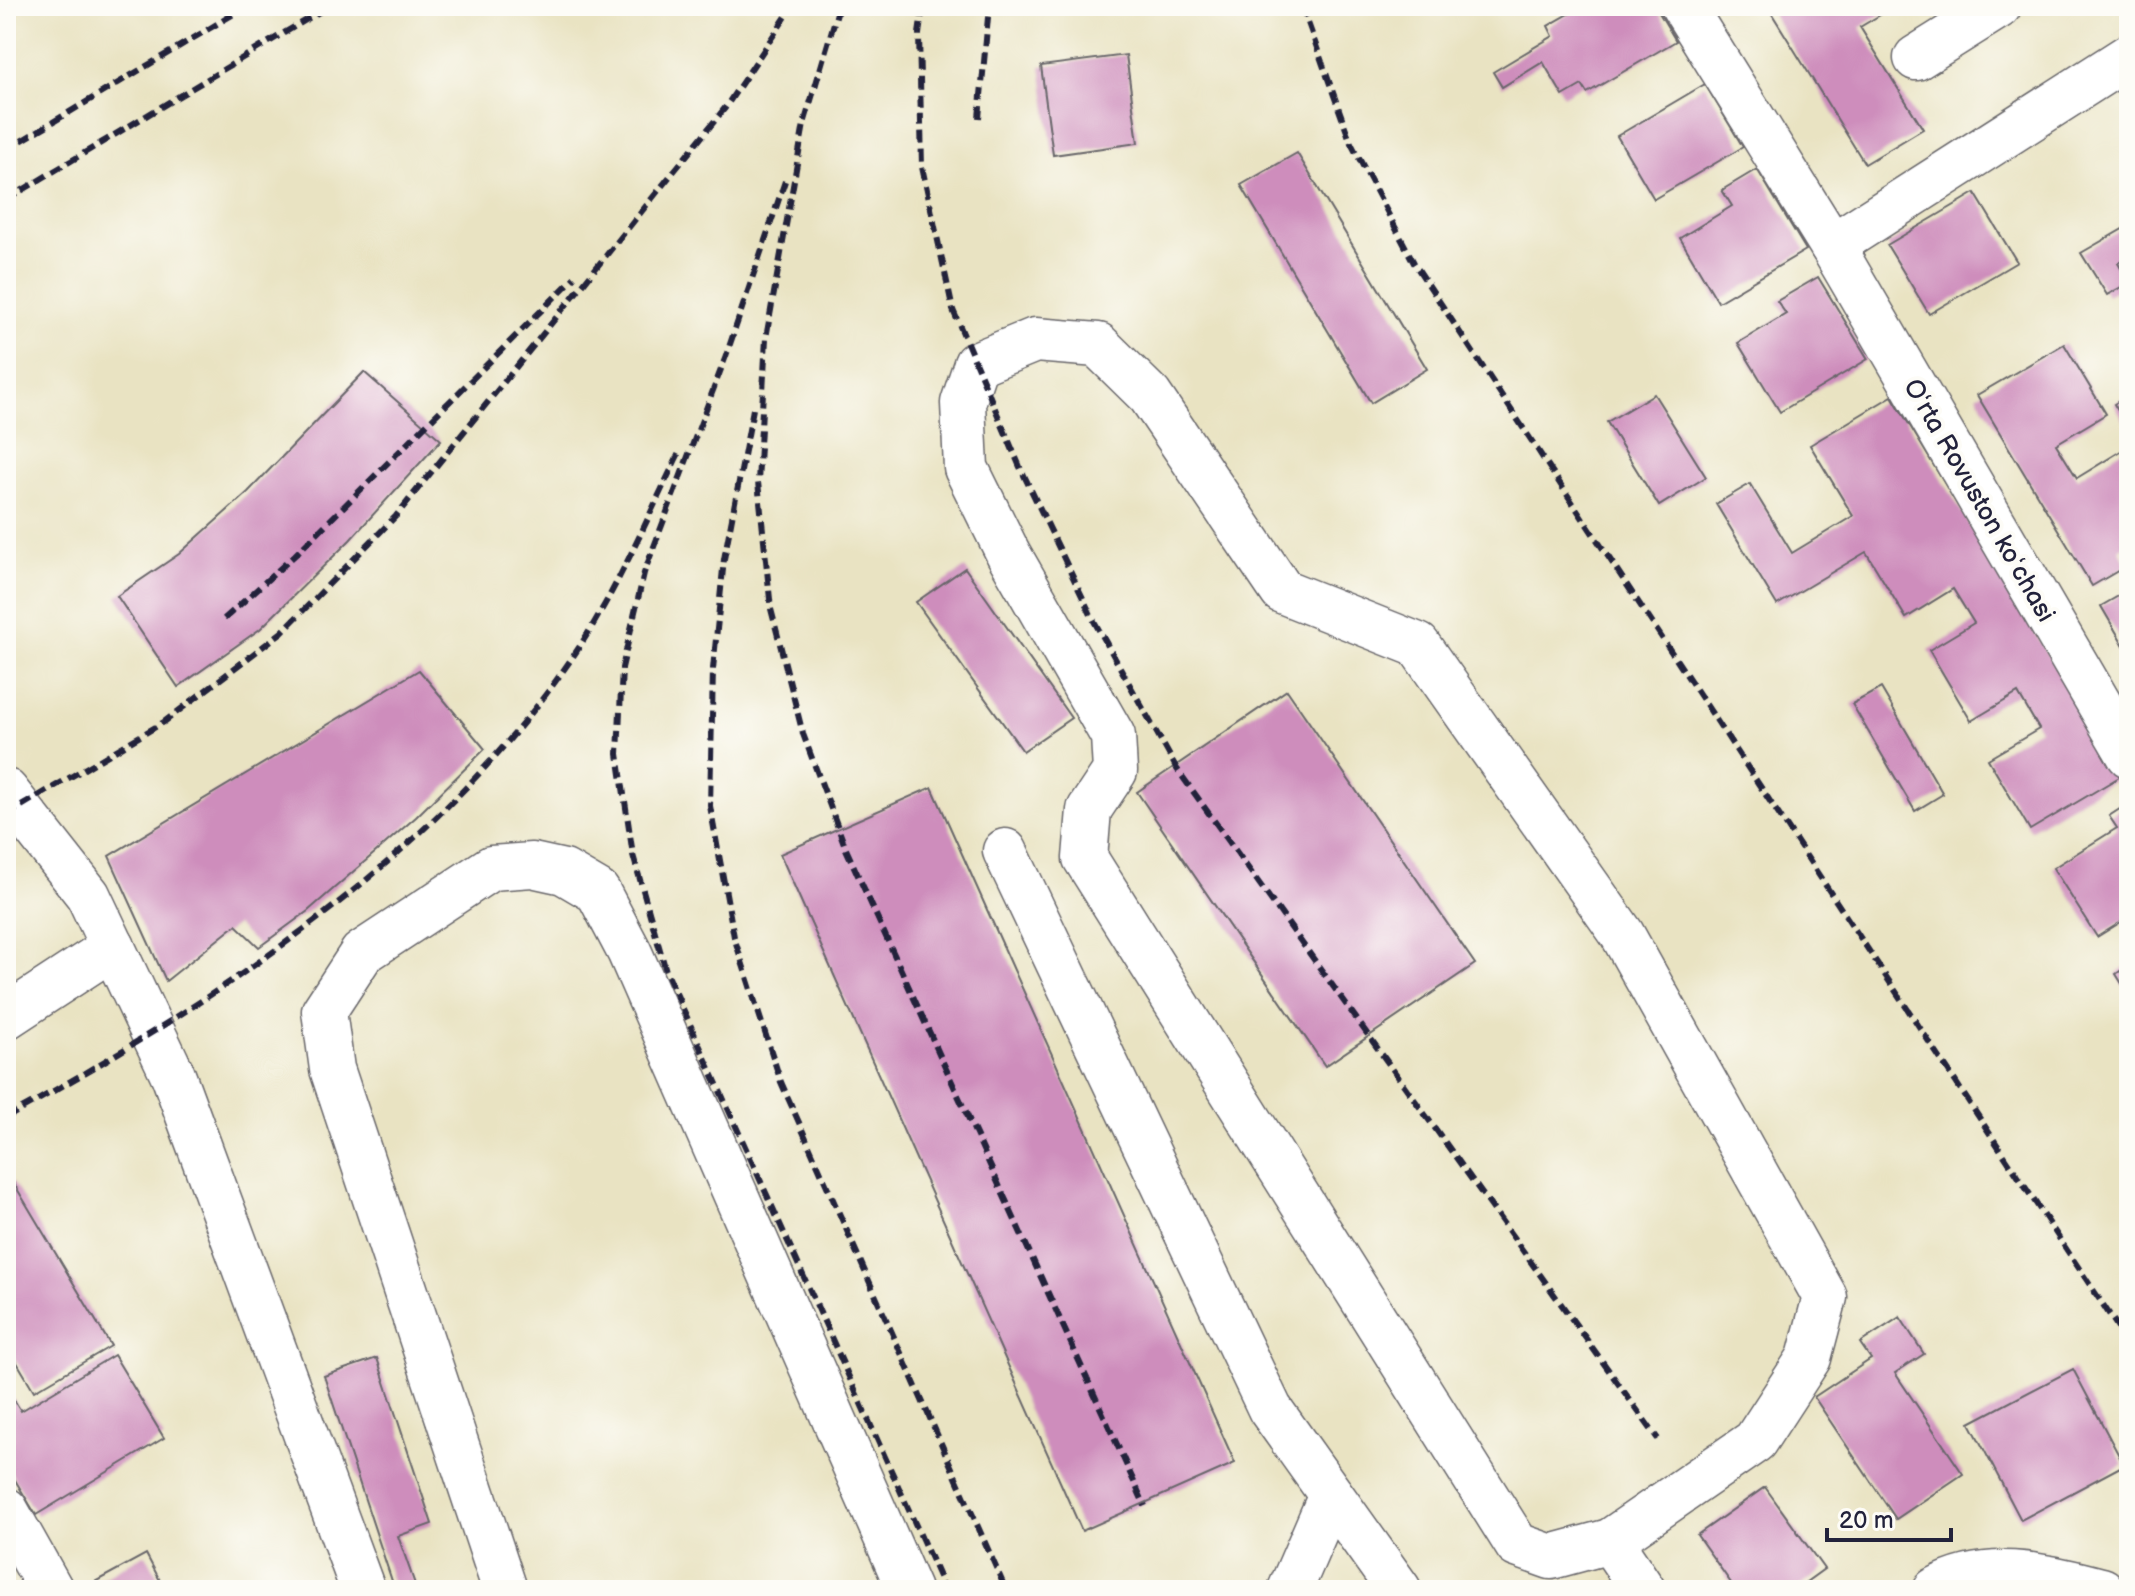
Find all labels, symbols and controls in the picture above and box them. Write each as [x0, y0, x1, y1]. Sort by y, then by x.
street label: Oʻrta Rovuston koʻchasi [1896, 374, 2061, 628]
scale bar [1827, 1492, 1951, 1542]
text: 20 m [1839, 1506, 1894, 1535]

